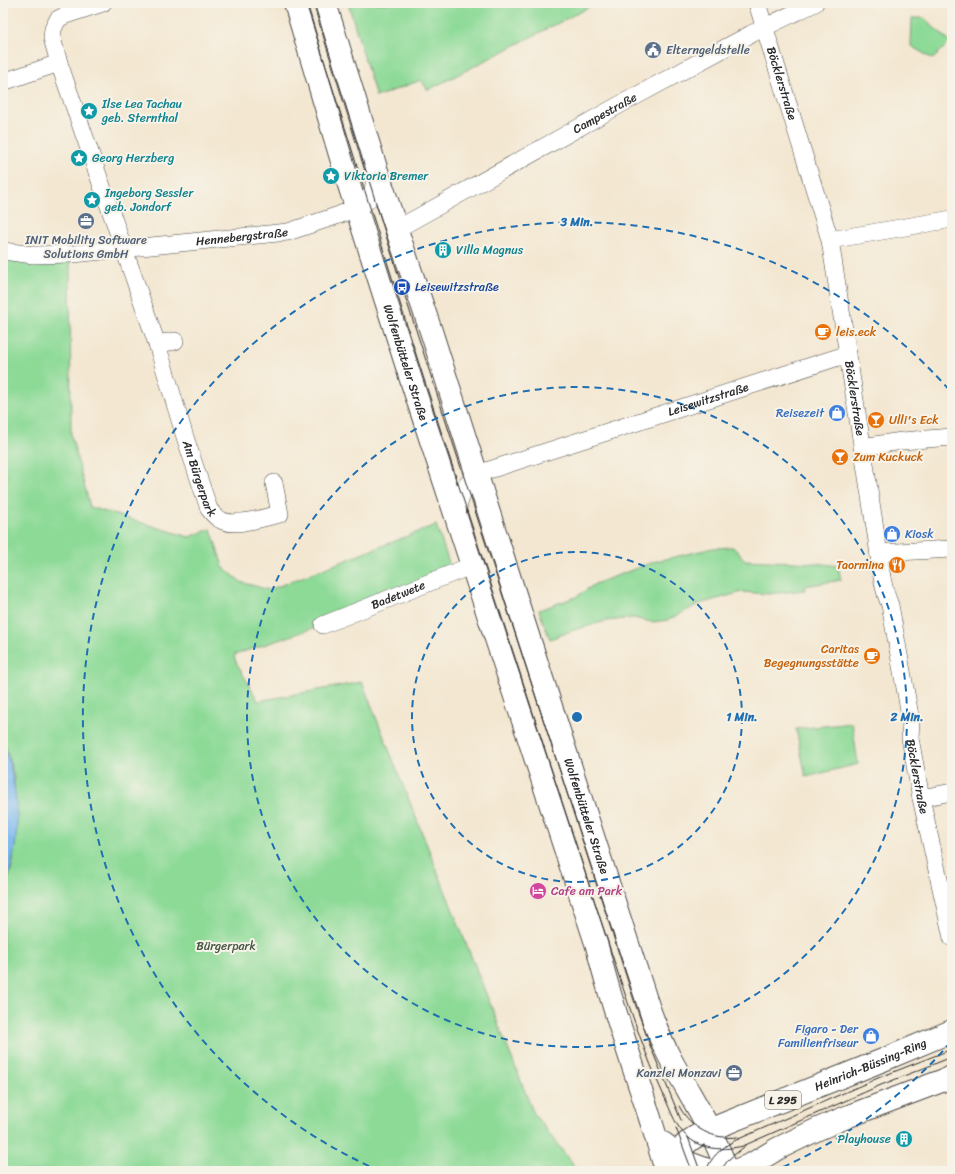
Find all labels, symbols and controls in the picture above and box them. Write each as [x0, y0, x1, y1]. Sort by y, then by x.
place label: Elterngeldstelle [666, 39, 750, 61]
public building icon: Elterngeldstelle [643, 40, 663, 60]
street label: Böcklerstraße [760, 44, 803, 123]
street label: Campestraße [569, 86, 641, 140]
place label: Ilse Lea Tachau geb. Sternthal [101, 93, 182, 129]
place icon: Ilse Lea Tachau geb. Sternthal [79, 101, 99, 121]
place label: Georg Herzberg [92, 147, 174, 169]
place icon: Georg Herzberg [69, 148, 89, 168]
place label: Viktoria Bremer [344, 165, 429, 187]
place icon: Viktoria Bremer [321, 166, 341, 186]
place label: Ingeborg Sessler geb. Jondorf [104, 182, 194, 218]
place icon: Ingeborg Sessler geb. Jondorf [82, 190, 102, 210]
office icon: INIT Mobility Software Solutions GmbH [76, 211, 96, 231]
text: 3 Min. [560, 211, 593, 233]
street label: Hennebergstraße [195, 221, 289, 252]
place label: INIT Mobility Software Solutions GmbH [24, 229, 147, 265]
place label: Villa Magnus [456, 239, 524, 261]
building icon: Villa Magnus [433, 240, 453, 260]
place label: Leisewitzstraße [415, 276, 499, 298]
bus stop icon: Leisewitzstraße [392, 277, 412, 297]
street label: Wolfenbütteler Straße [377, 301, 435, 424]
place label: leis.eck [836, 321, 877, 343]
cafe icon: leis.eck [813, 322, 833, 342]
street label: Böcklerstraße [838, 359, 871, 438]
street label: Leisewitzstraße [665, 376, 752, 423]
place label: Reisezeit [776, 402, 825, 424]
shop icon: Reisezeit [827, 403, 847, 423]
place label: Ulli's Eck [889, 409, 939, 431]
bar icon: Ulli's Eck [866, 410, 886, 430]
street label: Am Bürgerpark [175, 436, 223, 523]
place label: Zum Kuckuck [853, 446, 924, 468]
bar icon: Zum Kuckuck [830, 447, 850, 467]
place label: Kiosk [905, 523, 934, 545]
shop icon: Kiosk [882, 524, 902, 544]
place label: Taormina [836, 554, 884, 576]
restaurant icon: Taormina [887, 555, 907, 575]
street label: Badetwete [368, 574, 429, 616]
place label: Caritas Begegnungsstätte [764, 638, 859, 674]
cafe icon: Caritas Begegnungsstätte [862, 646, 882, 666]
text: 1 Min. [726, 706, 758, 728]
text: 2 Min. [889, 706, 924, 728]
centre of rings [570, 710, 584, 724]
street label: Böcklerstraße [899, 737, 935, 816]
street label: Wolfenbütteler Straße [557, 755, 616, 877]
place label: Cafe am Park [551, 880, 623, 902]
hotel icon: Cafe am Park [528, 881, 548, 901]
park label: Bürgerpark [196, 935, 256, 957]
place label: Figaro - Der Familienfriseur [778, 1018, 859, 1054]
shop icon: Figaro - Der Familienfriseur [861, 1026, 881, 1046]
street label: Heinrich-Büssing-Ring [811, 1032, 930, 1098]
place label: Kanzlei Monzavi [637, 1062, 722, 1084]
office icon: Kanzlei Monzavi [724, 1063, 744, 1083]
road number: L 295 [765, 1091, 801, 1109]
place label: Playhouse [838, 1128, 891, 1150]
building icon: Playhouse [894, 1129, 914, 1149]

